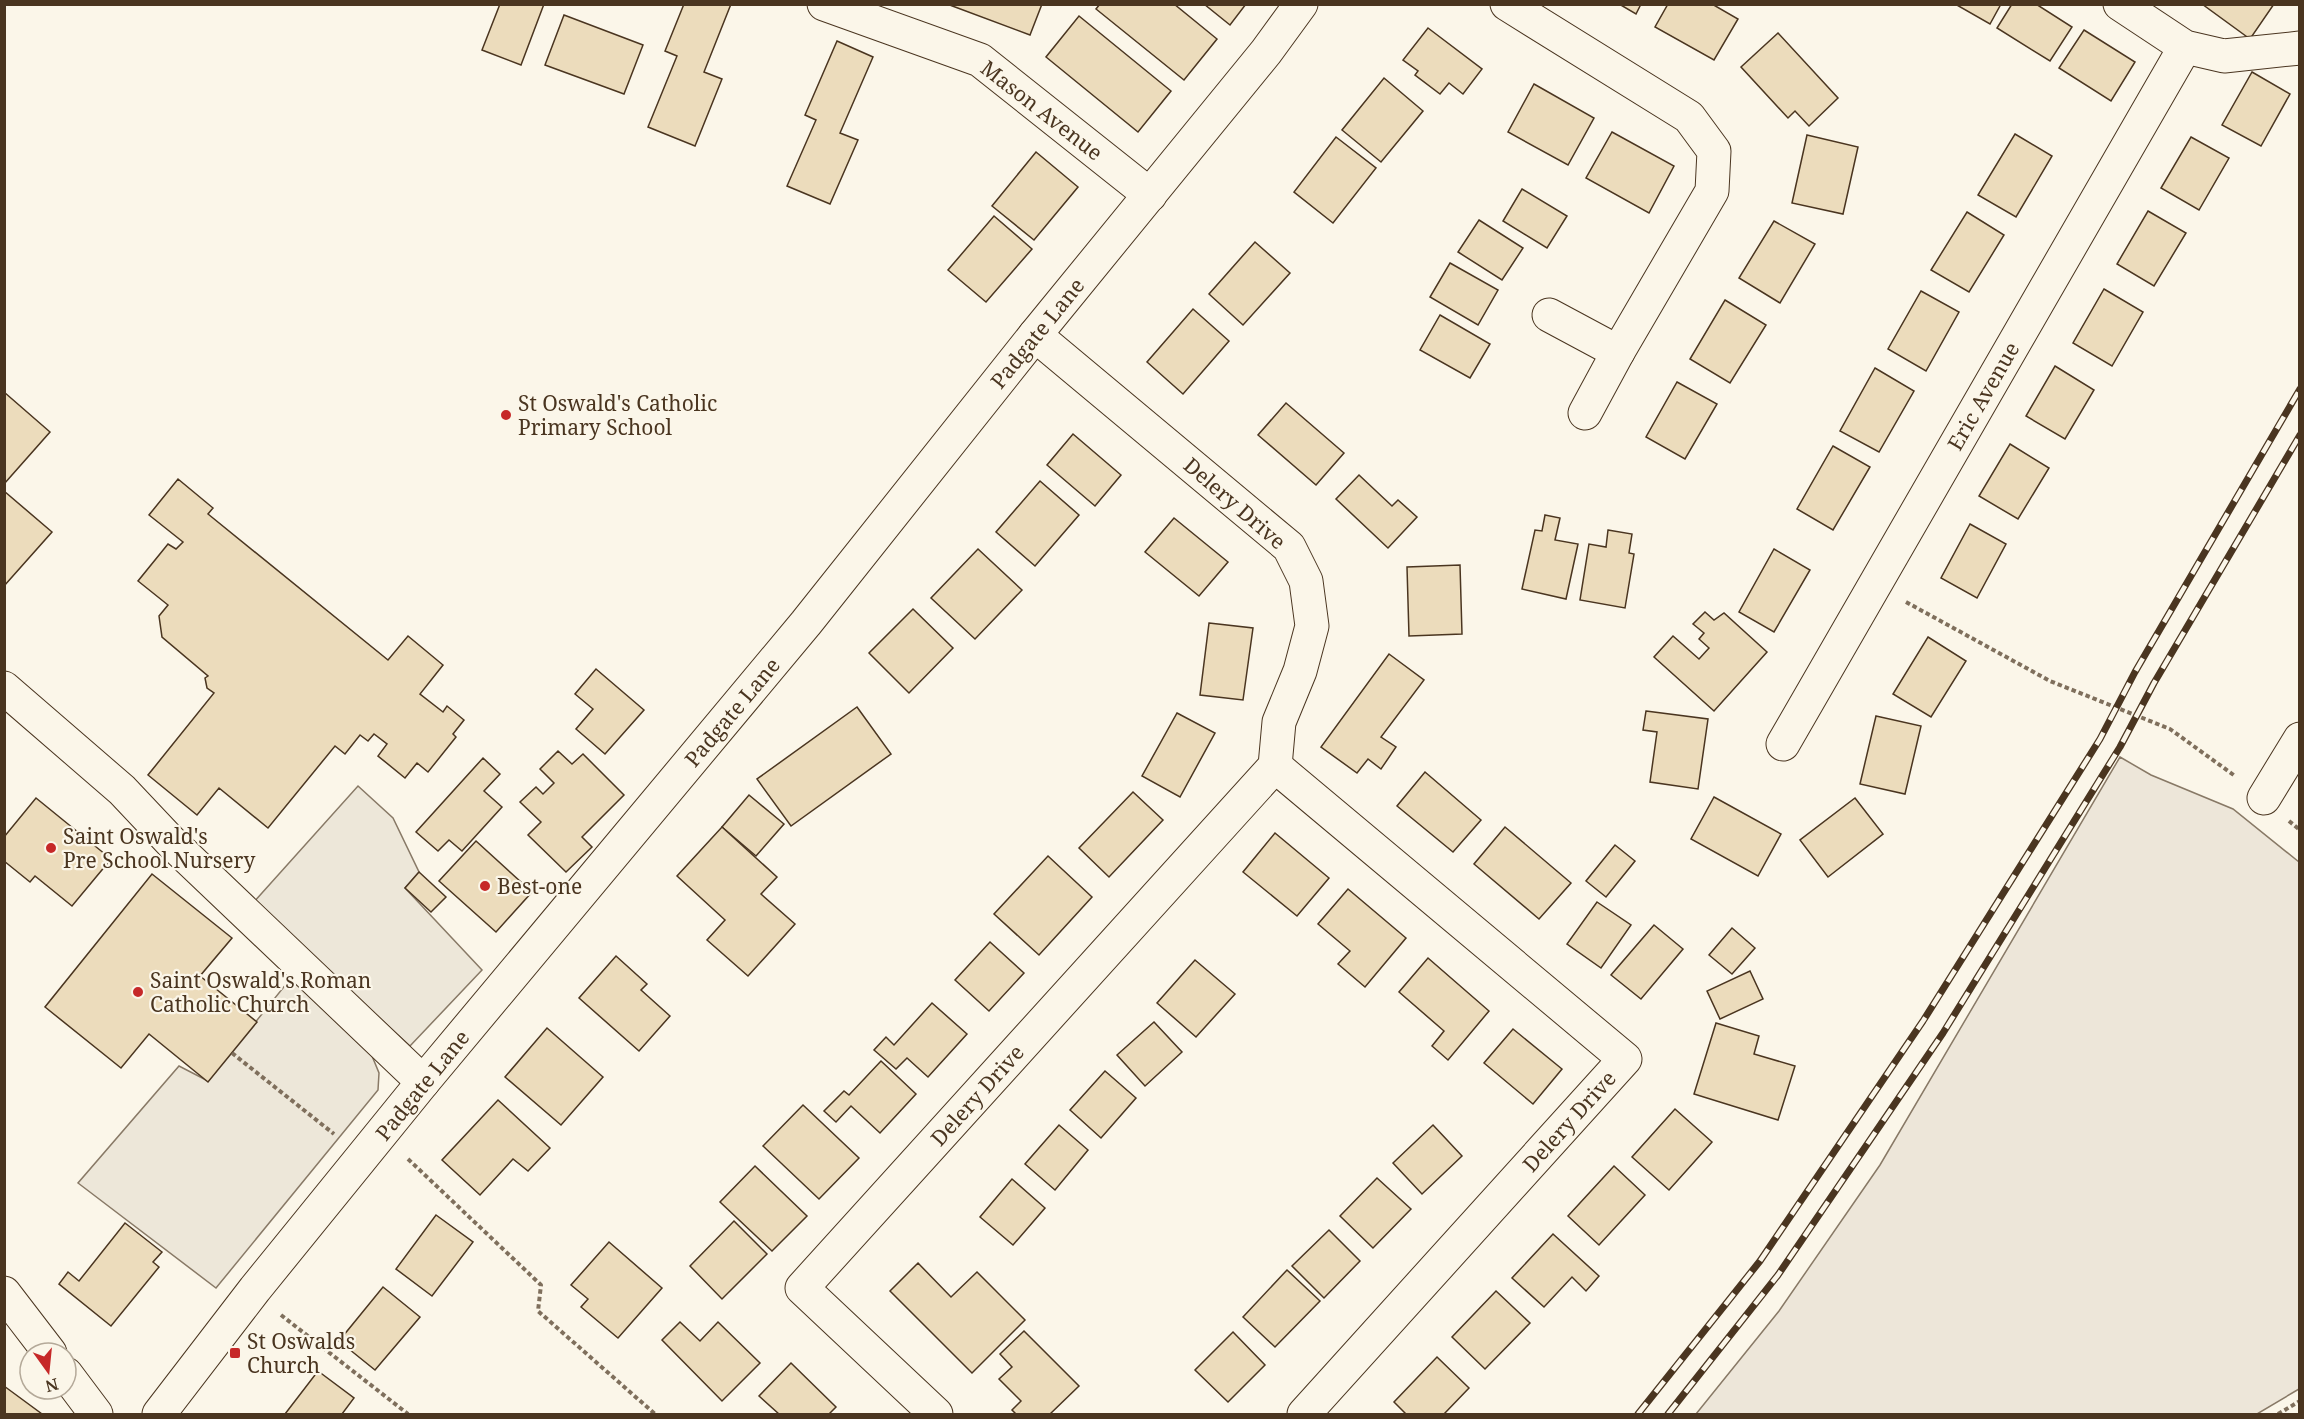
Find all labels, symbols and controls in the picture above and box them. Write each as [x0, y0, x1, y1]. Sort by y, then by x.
street label: Mason Avenue [975, 54, 1109, 166]
street label: Padgate Lane [984, 272, 1090, 394]
street label: Eric Avenue [1941, 337, 2025, 455]
place label: St Oswald's Catholic Primary School [518, 389, 717, 441]
marker: St Oswald's Catholic Primary School [499, 408, 513, 422]
street label: Delery Drive [1178, 451, 1292, 555]
street label: Padgate Lane [678, 652, 786, 772]
place label: Saint Oswald's Pre School Nursery [63, 822, 255, 874]
marker: Saint Oswald's Pre School Nursery [44, 841, 58, 855]
place label: Best-one [497, 872, 582, 900]
marker: Best-one [478, 879, 492, 893]
place label: Saint Oswald's Roman Catholic Church [150, 966, 371, 1018]
marker: Saint Oswald's Roman Catholic Church [131, 985, 145, 999]
street label: Padgate Lane [369, 1024, 475, 1146]
street label: Delery Drive [924, 1039, 1030, 1151]
street label: Delery Drive [1516, 1065, 1622, 1177]
place label: St Oswalds Church [247, 1327, 355, 1379]
north arrow [18, 1341, 78, 1401]
marker: St Oswalds Church [228, 1346, 242, 1360]
text: N [43, 1373, 61, 1398]

